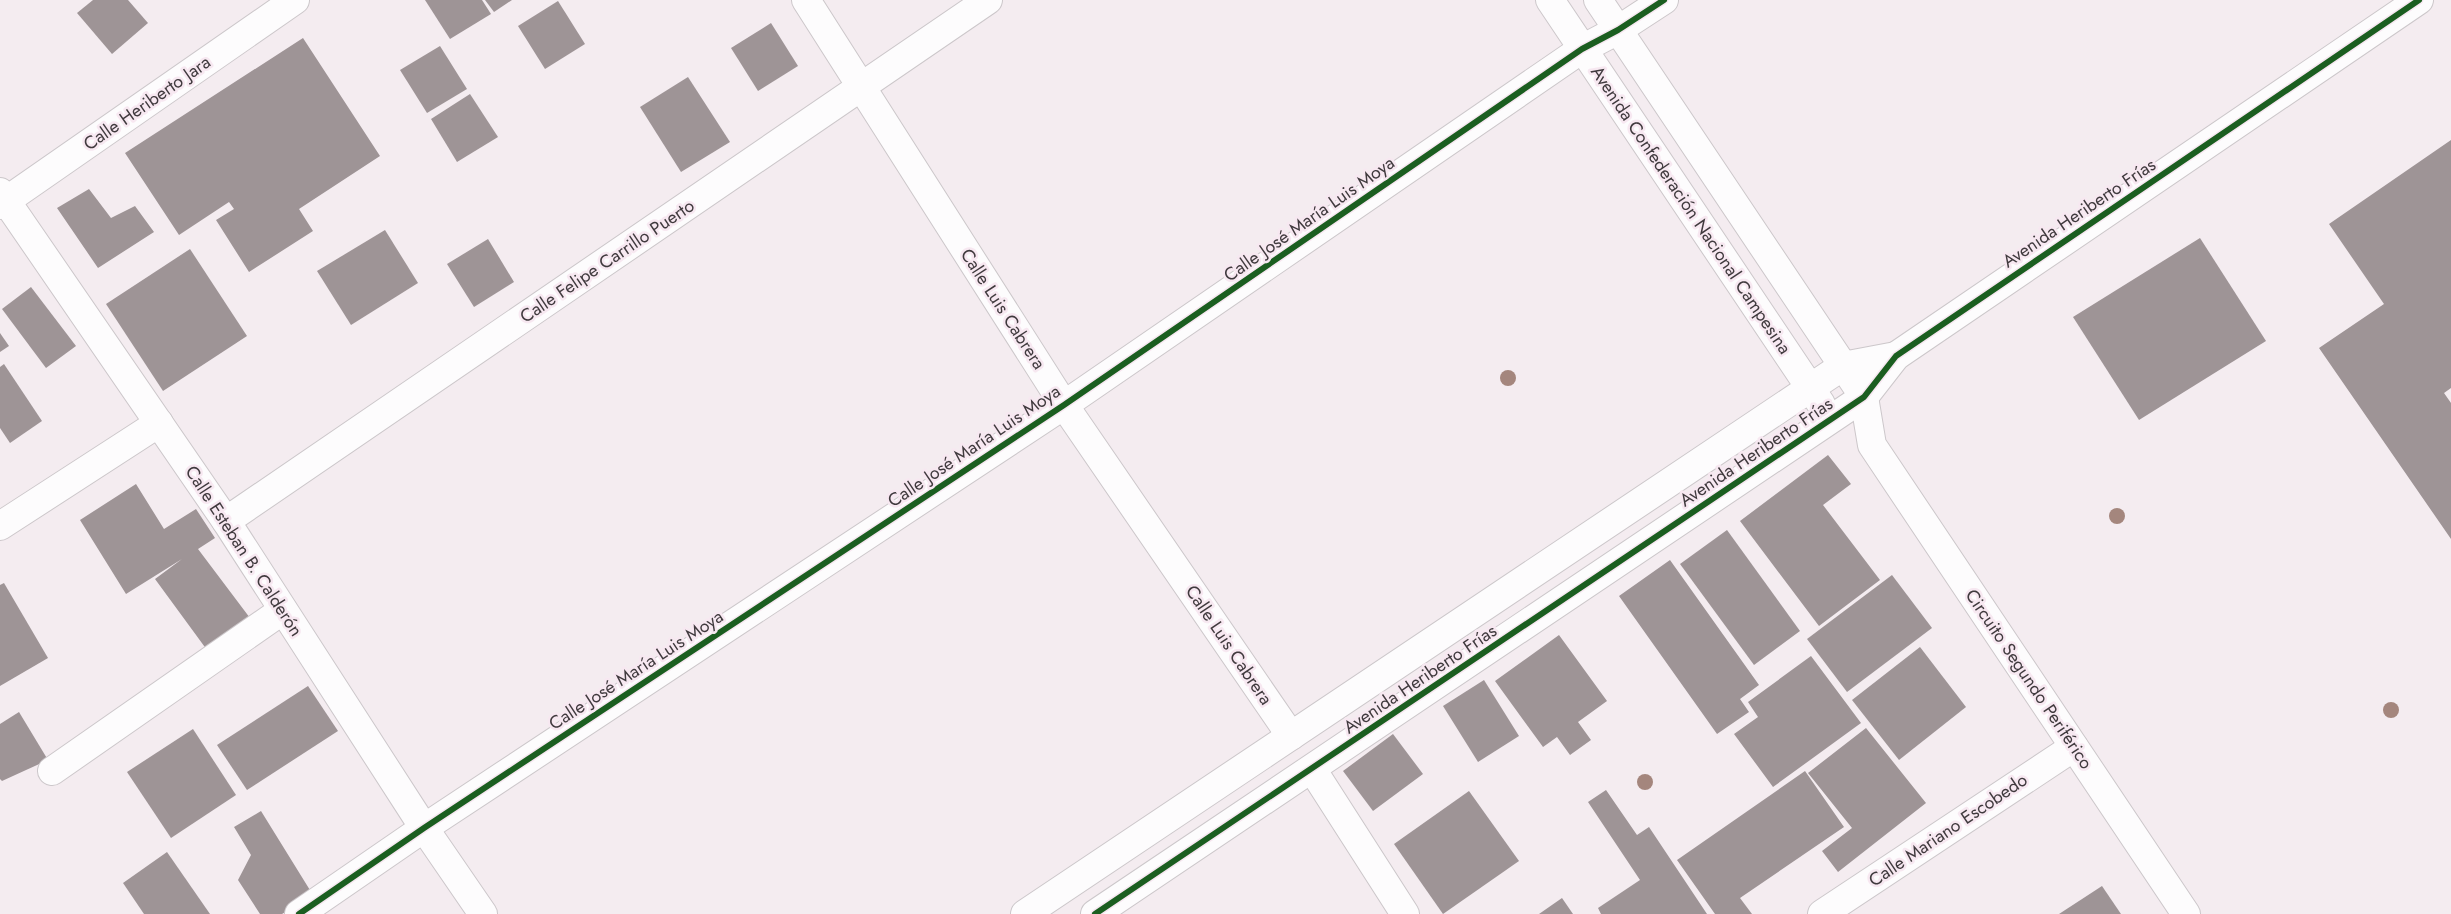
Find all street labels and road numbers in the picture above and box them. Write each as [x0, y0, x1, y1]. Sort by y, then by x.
street label: Calle Heriberto Jara [78, 49, 216, 157]
street label: Avenida Confederación Nacional Campesina [1584, 61, 1798, 359]
street label: Calle José María Luis Moya [1218, 150, 1400, 288]
street label: Avenida Heriberto Frías [1997, 152, 2161, 274]
street label: Calle Felipe Carrillo Puerto [515, 193, 700, 329]
street label: Calle Luis Cabrera [954, 243, 1052, 375]
street label: Calle José María Luis Moya [882, 378, 1066, 514]
street label: Avenida Heriberto Frías [1674, 391, 1838, 513]
street label: Calle Esteban B. Calderón [179, 461, 309, 641]
street label: Calle Luis Cabrera [1179, 580, 1279, 710]
street label: Circuito Segundo Periférico [1959, 584, 2099, 774]
street label: Calle José María Luis Moya [544, 604, 728, 736]
street label: Avenida Heriberto Frías [1338, 618, 1502, 740]
street label: Calle Mariano Escobedo [1863, 767, 2033, 893]

